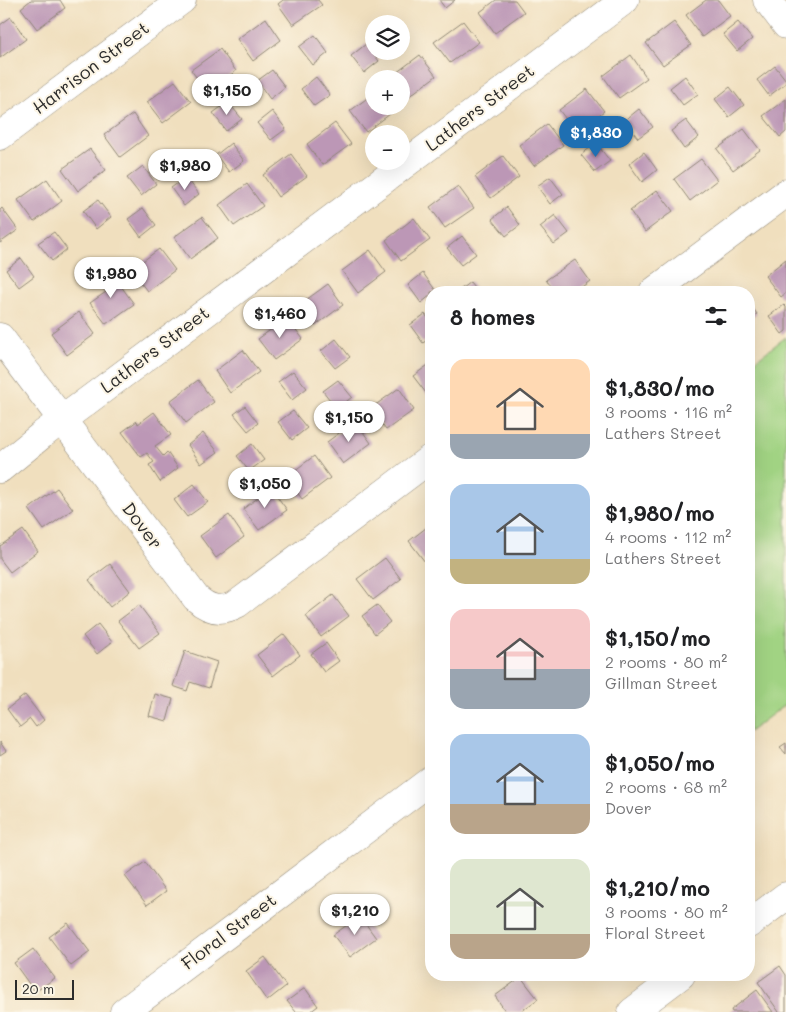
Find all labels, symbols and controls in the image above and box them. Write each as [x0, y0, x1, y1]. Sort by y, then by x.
street label: Harrison Street [27, 15, 154, 119]
map controls [365, 15, 410, 170]
button: layers [365, 15, 410, 60]
street label: Lathers Street [420, 58, 539, 156]
button: + [365, 70, 410, 115]
pin: $1,150 [186, 74, 268, 116]
text: $1,150 [203, 79, 251, 100]
pin: $1,830 [555, 116, 637, 158]
text: $1,830 [570, 121, 622, 142]
button: − [365, 125, 410, 170]
pin: $1,980 [144, 148, 226, 191]
text: $1,980 [159, 154, 211, 175]
pin: $1,980 [70, 256, 152, 299]
text: $1,980 [85, 262, 137, 283]
pin: $1,460 [239, 296, 321, 339]
street label: Lathers Street [95, 300, 214, 398]
text: $1,460 [254, 302, 306, 323]
icon: filters [702, 302, 730, 330]
text: 8 homes [450, 303, 535, 330]
text: $1,830/mo [605, 374, 715, 401]
icon: home [490, 379, 550, 439]
pin: $1,150 [308, 400, 390, 443]
text: 3 rooms · 116 m² [605, 401, 732, 422]
text: $1,150 [325, 406, 373, 427]
text: Lathers Street [605, 422, 721, 443]
pin: $1,050 [224, 466, 306, 509]
text: $1,050 [239, 472, 291, 493]
street label: Dover [117, 497, 168, 554]
text: $1,980/mo [605, 499, 715, 526]
icon: home [490, 504, 550, 564]
text: 4 rooms · 112 m² [605, 526, 731, 547]
text: Lathers Street [605, 547, 721, 568]
text: $1,150/mo [605, 624, 710, 651]
icon: home [490, 629, 550, 689]
text: 2 rooms · 80 m² [605, 651, 727, 672]
text: Gillman Street [605, 672, 717, 693]
text: $1,050/mo [605, 749, 715, 776]
icon: home [490, 754, 550, 814]
text: 2 rooms · 68 m² [605, 776, 727, 797]
text: Dover [605, 797, 652, 818]
text: $1,210/mo [605, 874, 710, 901]
icon: home [490, 879, 550, 939]
street label: Floral Street [176, 888, 281, 975]
pin: $1,210 [314, 894, 396, 936]
text: $1,210 [331, 899, 379, 920]
text: 3 rooms · 80 m² [605, 901, 728, 922]
text: Floral Street [605, 922, 706, 943]
scale bar [15, 977, 74, 1000]
text: 20 m [22, 979, 54, 998]

